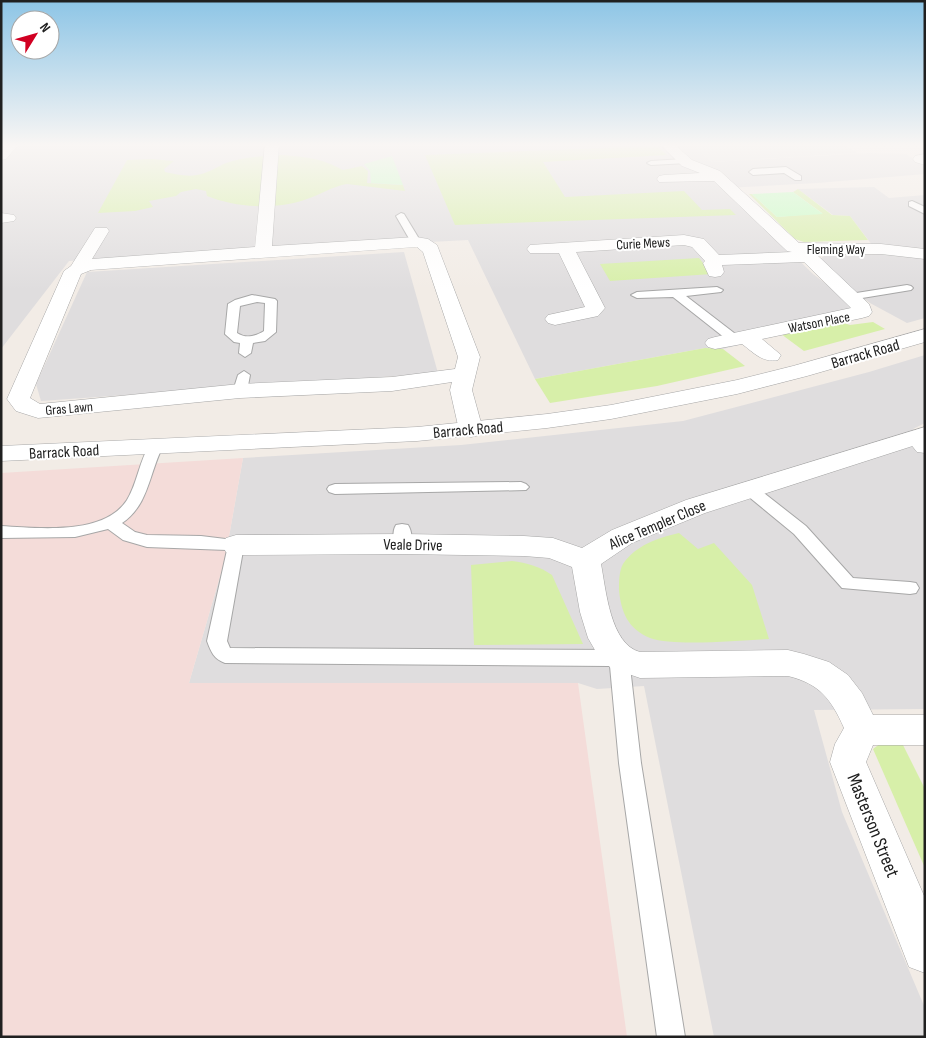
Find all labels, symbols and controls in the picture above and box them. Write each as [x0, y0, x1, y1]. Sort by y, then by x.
north arrow [10, 10, 60, 60]
text: N [36, 19, 54, 36]
street label: Curie Mews [616, 234, 670, 253]
street label: Fleming Way [807, 241, 866, 258]
street label: Watson Place [787, 308, 851, 337]
street label: Barrack Road [829, 336, 902, 373]
street label: Gras Lawn [44, 398, 94, 419]
street label: Barrack Road [432, 418, 504, 443]
street label: Barrack Road [29, 441, 100, 464]
street label: Alice Templer Close [605, 496, 709, 555]
street label: Veale Drive [383, 535, 443, 556]
street label: Masterson Street [841, 770, 904, 881]

